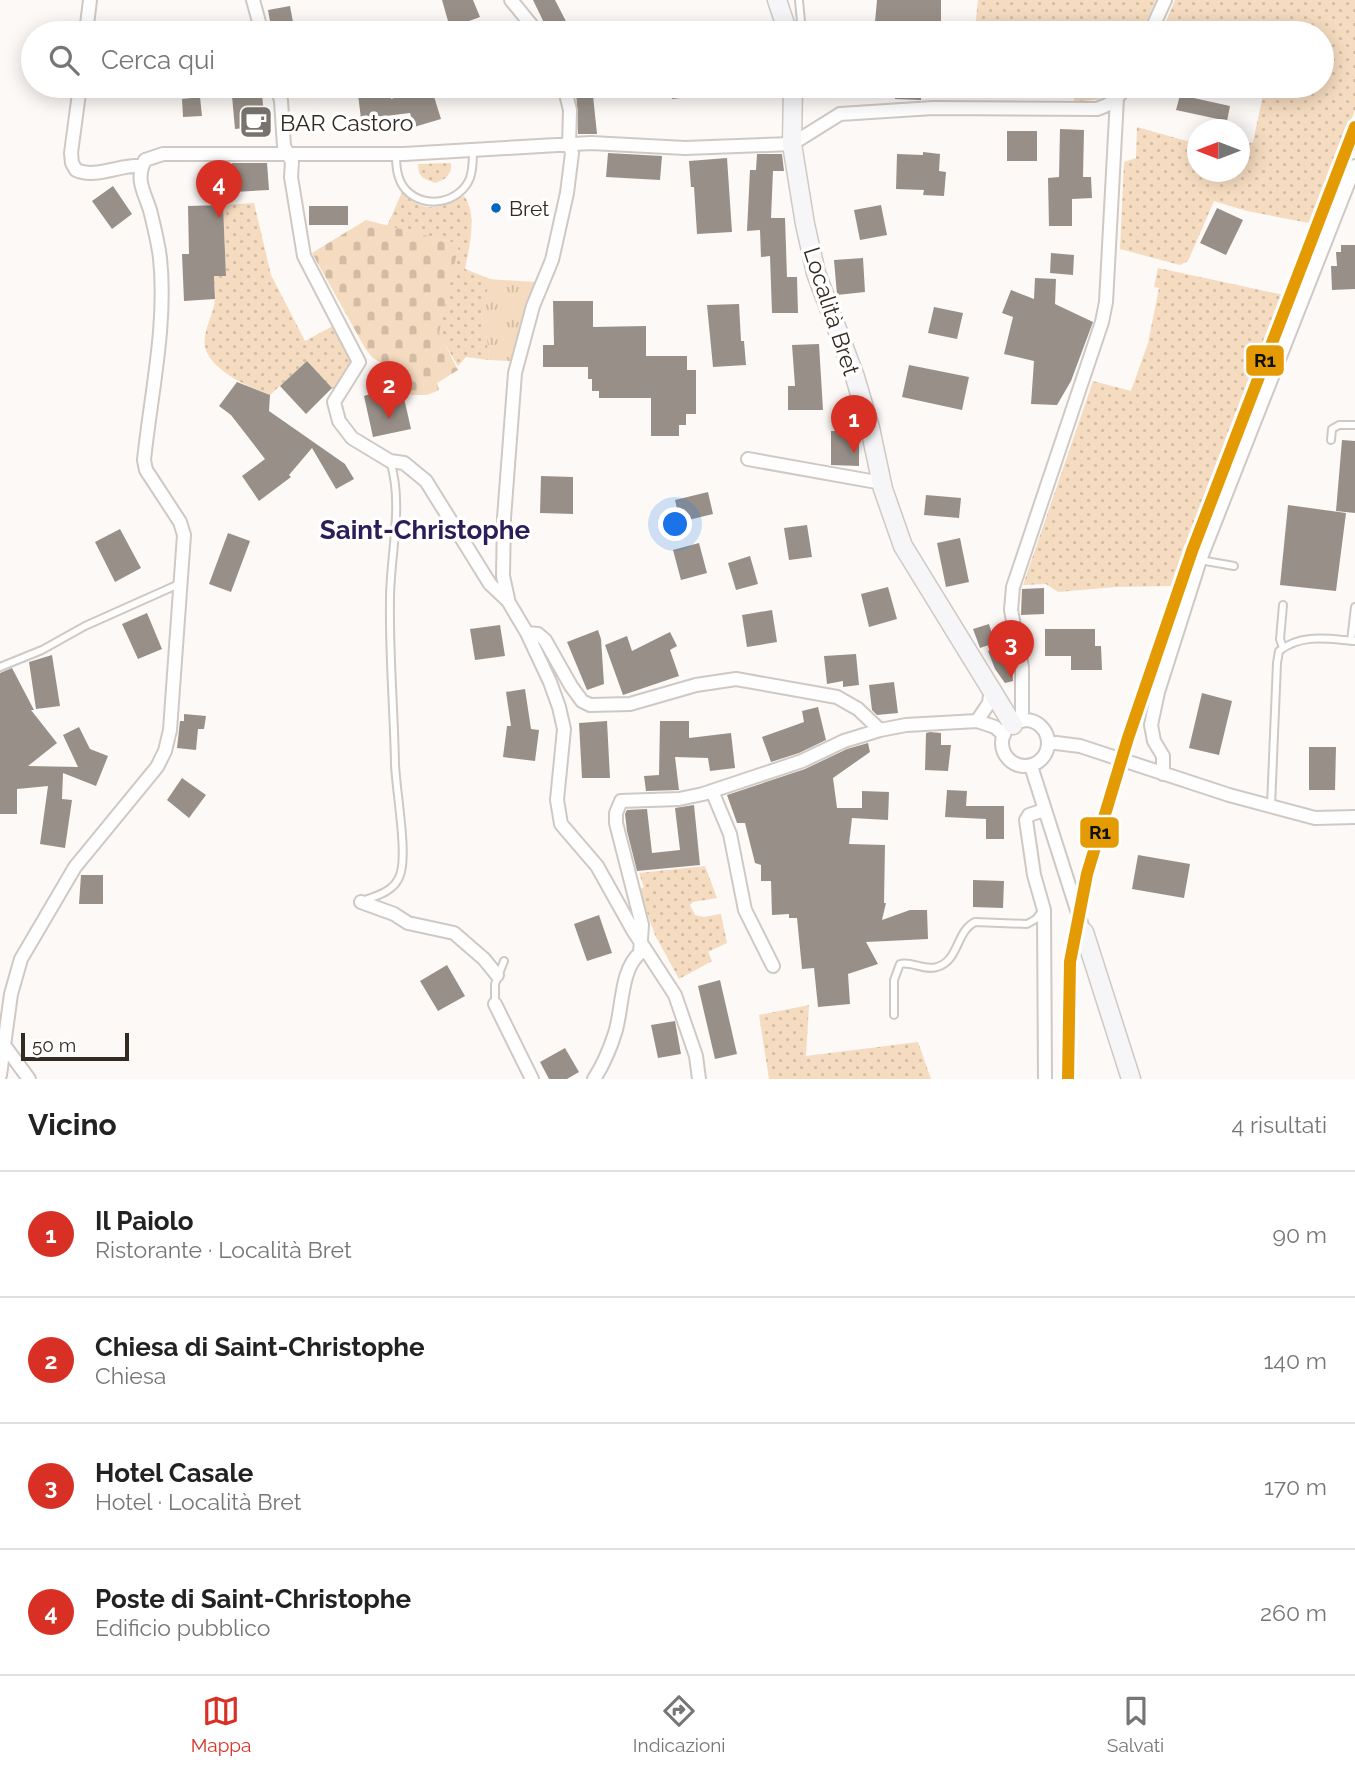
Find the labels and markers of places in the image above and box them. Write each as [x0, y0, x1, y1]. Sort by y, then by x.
cafe icon: BAR Castoro [237, 103, 275, 141]
place label: BAR Castoro [280, 109, 413, 136]
pin: 4 [196, 160, 242, 218]
place label: Bret [509, 196, 549, 221]
marker: Bret [489, 201, 503, 215]
pin: 2 [366, 361, 412, 419]
pin: 1 [831, 395, 877, 453]
pin: 3 [988, 620, 1034, 678]

